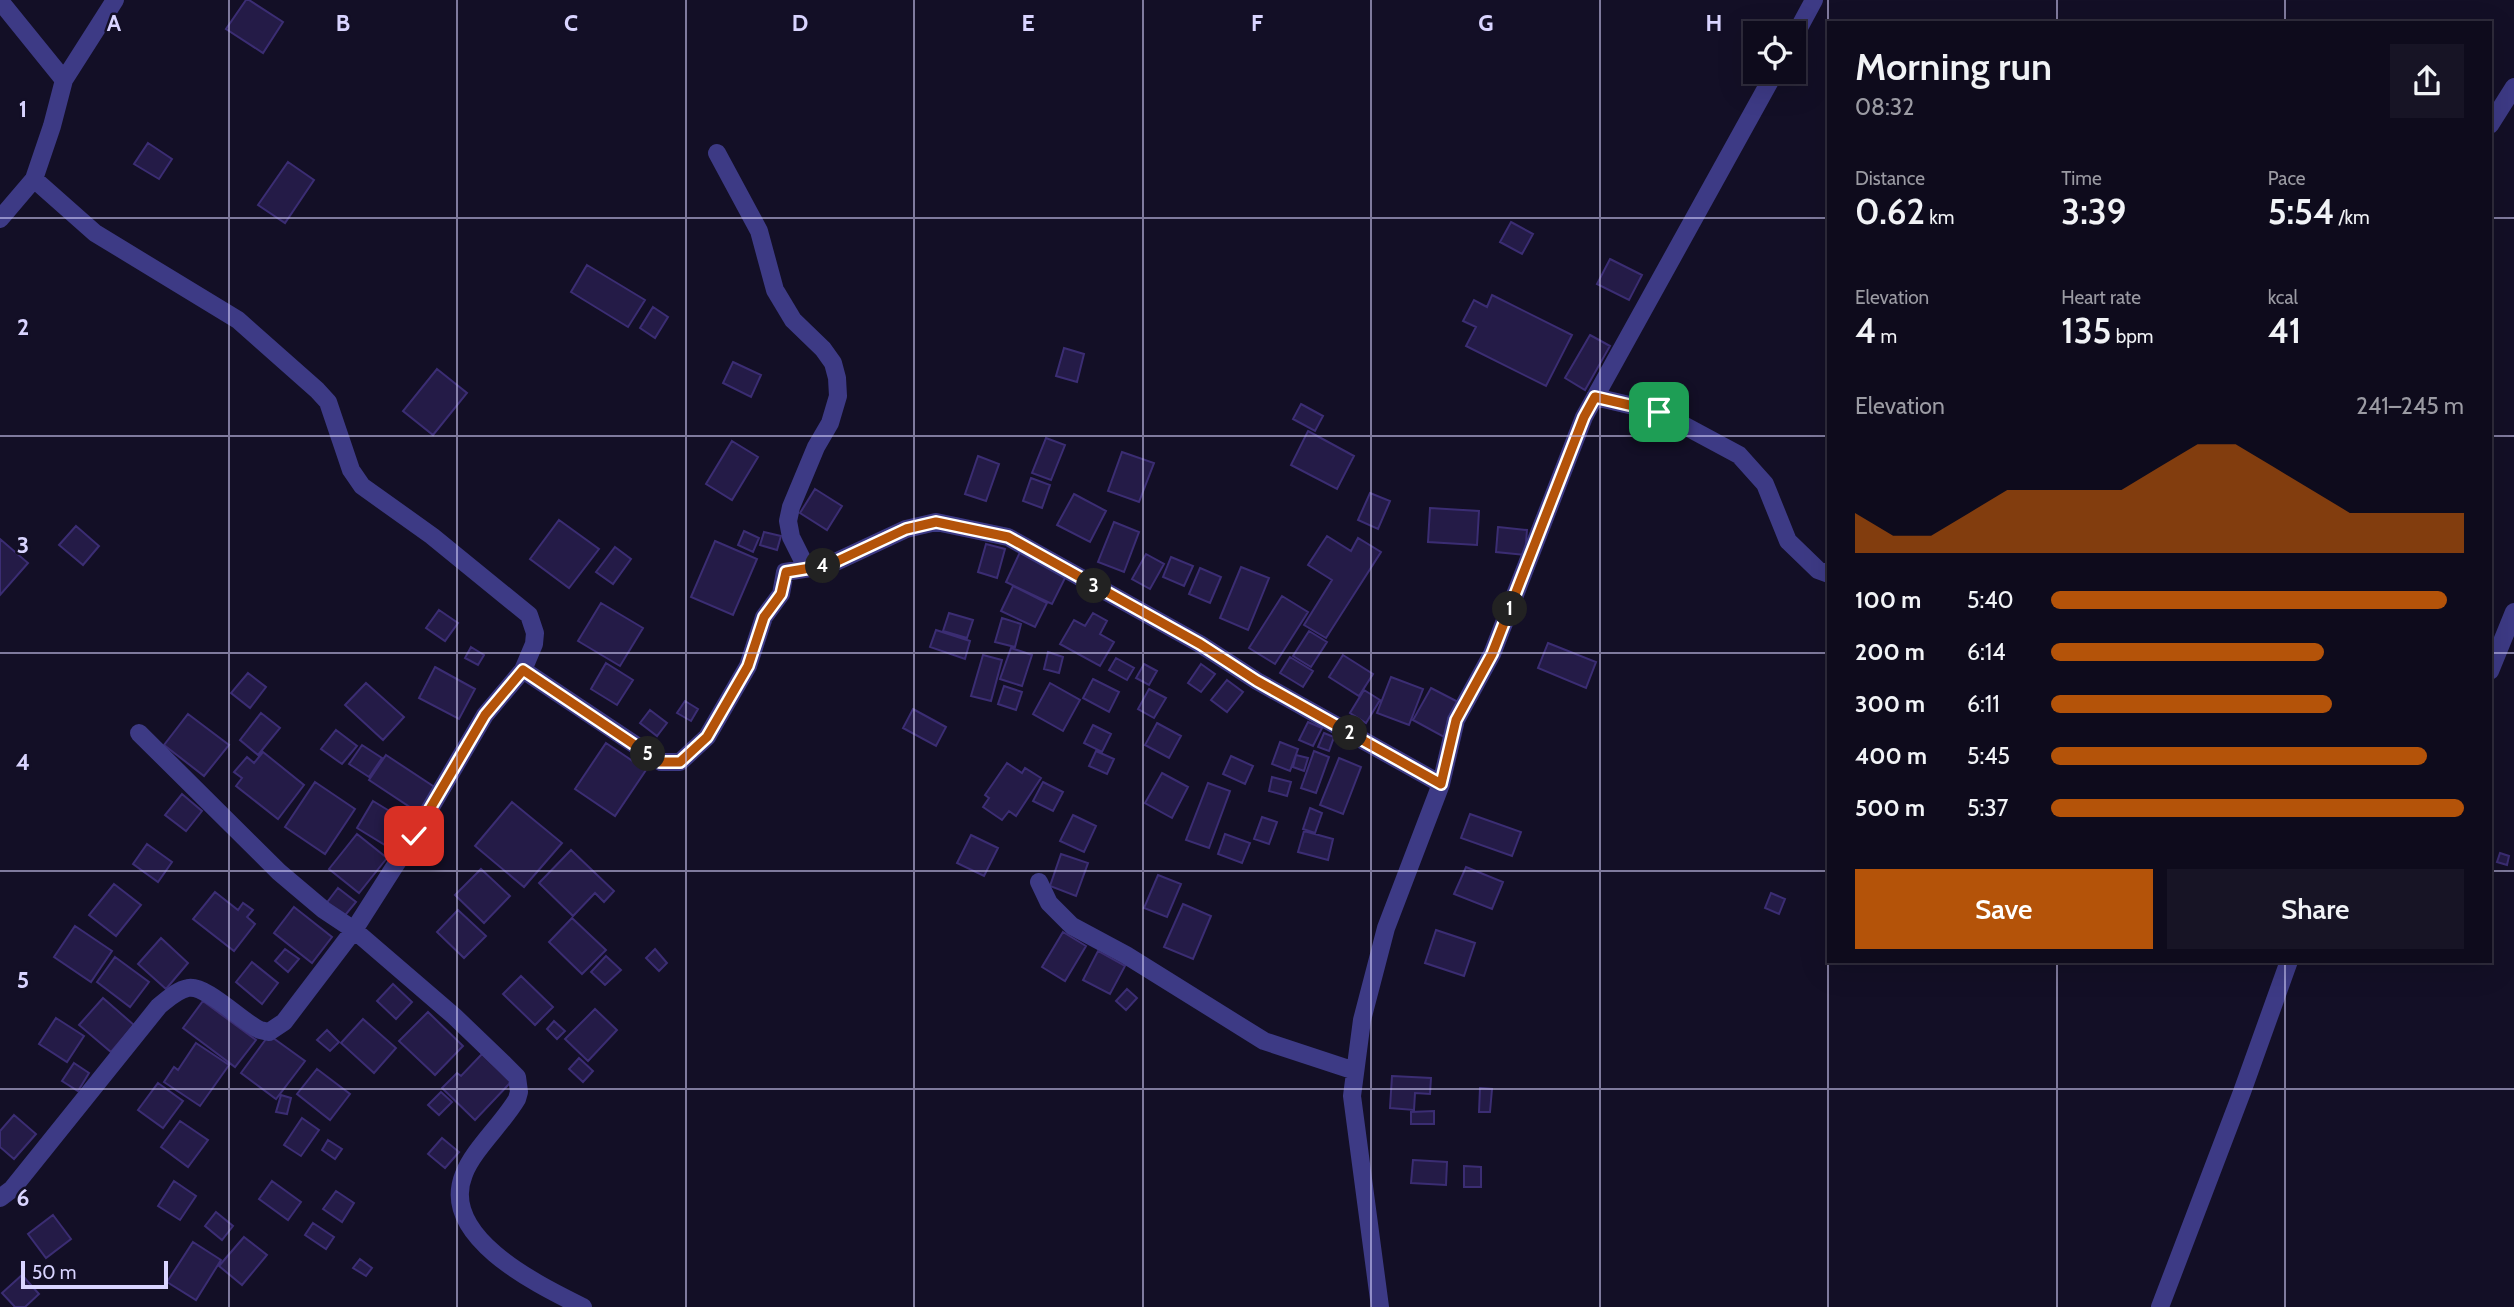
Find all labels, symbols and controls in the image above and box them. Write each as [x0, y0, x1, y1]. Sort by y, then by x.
text: A [107, 9, 122, 37]
text: B [336, 9, 350, 37]
text: C [564, 9, 578, 37]
text: D [792, 9, 808, 37]
text: E [1021, 9, 1035, 37]
text: F [1251, 9, 1263, 37]
text: G [1478, 9, 1494, 37]
text: H [1706, 9, 1722, 37]
map controls [1743, 21, 1806, 84]
button: locate [1743, 21, 1806, 84]
text: Morning run [1855, 43, 2052, 90]
button: share [2390, 44, 2464, 118]
text: 08:32 [1855, 93, 1914, 121]
text: 1 [19, 95, 27, 123]
text: Distance [1855, 167, 1925, 190]
text: Time [2061, 167, 2102, 190]
text: Pace [2268, 167, 2306, 190]
text: 0.62 [1855, 190, 1925, 233]
text: 3:39 [2061, 190, 2126, 233]
text: 5:54 [2268, 190, 2334, 233]
text: km [1925, 206, 1954, 229]
text: /km [2334, 206, 2370, 229]
text: Elevation [1855, 286, 1929, 309]
text: Heart rate [2061, 286, 2141, 309]
text: kcal [2268, 286, 2298, 309]
text: 4 [1855, 309, 1876, 352]
text: 135 [2061, 309, 2111, 352]
text: 41 [2268, 309, 2301, 352]
text: 2 [17, 313, 29, 341]
text: m [1876, 325, 1897, 348]
text: bpm [2111, 325, 2154, 348]
pin [1629, 382, 1689, 442]
text: Elevation [1855, 392, 1945, 420]
text: 241–245 m [2356, 392, 2464, 420]
icon: arrive [1640, 393, 1678, 431]
text: 3 [17, 531, 29, 559]
pin: 4 [806, 548, 840, 584]
text: 4 [817, 554, 828, 577]
pin: 3 [1076, 568, 1112, 604]
text: 3 [1088, 574, 1099, 597]
text: 100 m [1855, 586, 1921, 614]
text: 5:40 [1967, 586, 2014, 614]
pin: 1 [1492, 592, 1528, 626]
text: 1 [1506, 597, 1513, 620]
text: 200 m [1855, 638, 1925, 666]
text: 6:14 [1967, 638, 2006, 666]
text: 300 m [1855, 690, 1925, 718]
text: 6:11 [1967, 690, 2000, 718]
pin: 2 [1332, 716, 1368, 750]
text: 2 [1344, 721, 1355, 744]
pin: 5 [630, 736, 666, 772]
text: 5 [642, 742, 653, 765]
text: 400 m [1855, 742, 1927, 770]
text: 5:45 [1967, 742, 2010, 770]
text: 4 [16, 748, 30, 776]
text: 500 m [1855, 794, 1925, 822]
text: 5:37 [1967, 794, 2008, 822]
pin [384, 806, 444, 866]
icon: check [395, 817, 433, 855]
button: Save [1855, 869, 2153, 949]
button: Share [2167, 869, 2464, 949]
text: 5 [17, 966, 29, 994]
text: 6 [17, 1184, 29, 1212]
scale bar [21, 1258, 168, 1290]
text: 50 m [32, 1261, 76, 1284]

